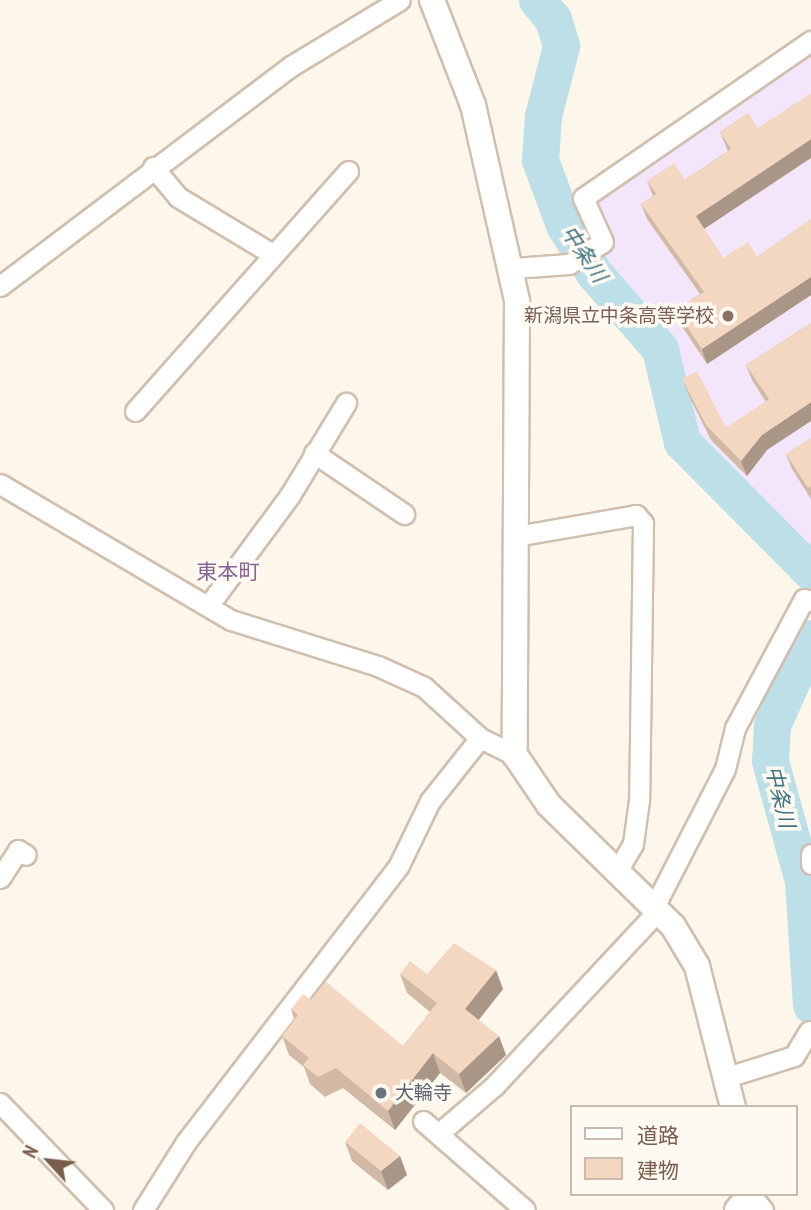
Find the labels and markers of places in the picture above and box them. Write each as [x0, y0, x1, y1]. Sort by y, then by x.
place label: 新潟県立中条高等学校 [524, 305, 714, 327]
marker: 新潟県立中条高等学校 [720, 308, 736, 324]
place label: 大輪寺 [395, 1082, 452, 1104]
marker: 大輪寺 [373, 1085, 389, 1101]

